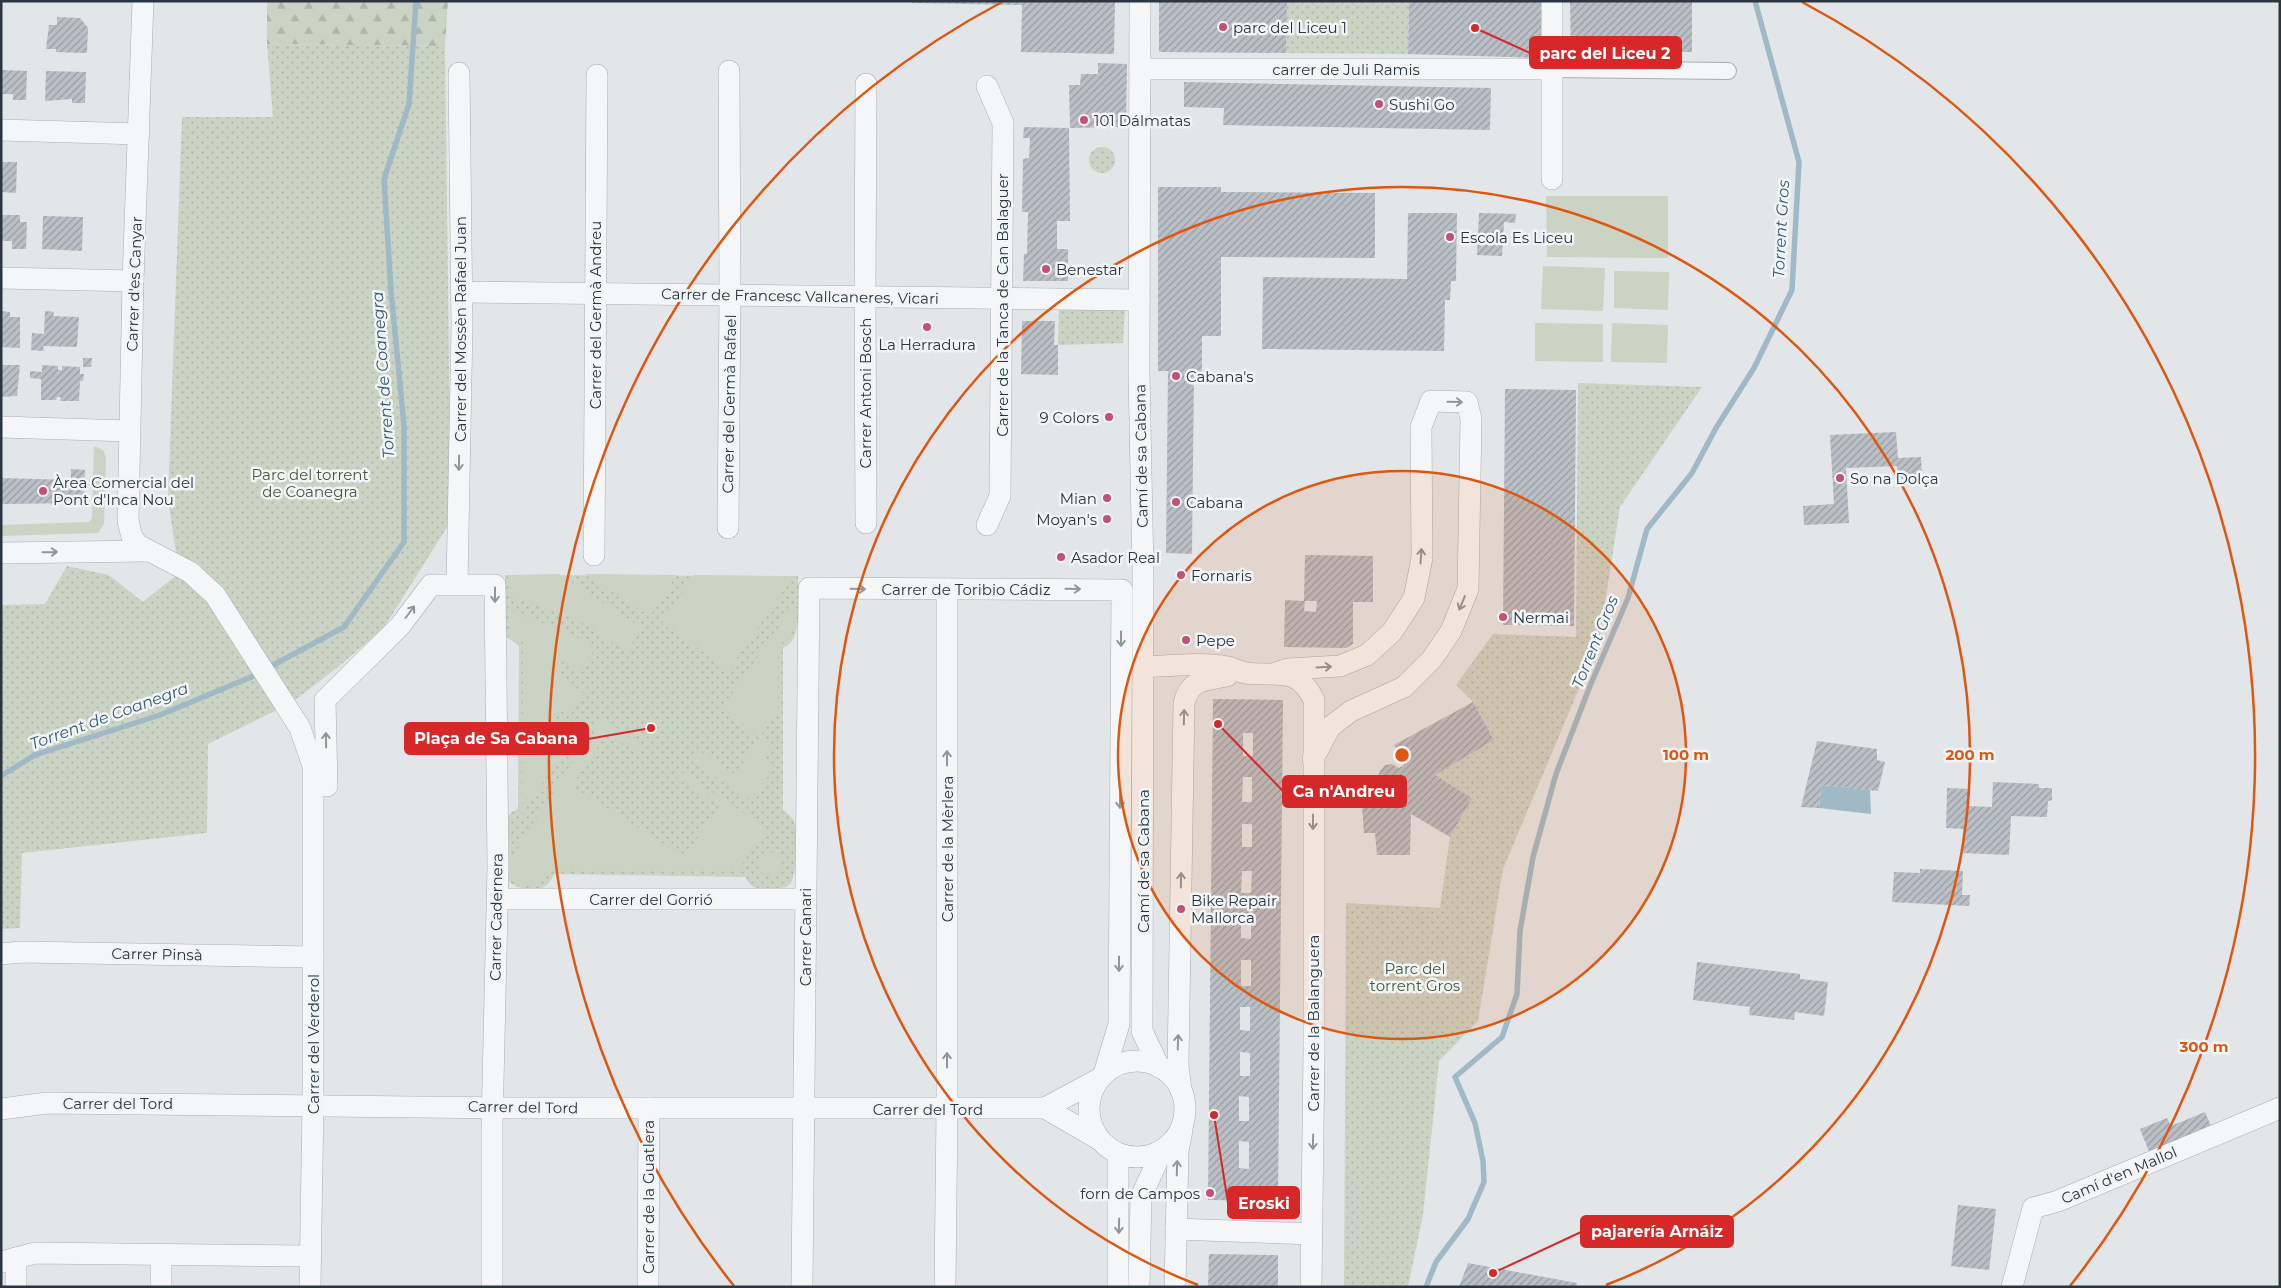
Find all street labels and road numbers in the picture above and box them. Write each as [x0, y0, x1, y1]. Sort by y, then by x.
street label: carrer de Juli Ramis [1272, 60, 1420, 79]
street label: Carrer de la Tanca de Can Balaguer [993, 173, 1012, 437]
street label: Carrer d'es Canyar [122, 216, 146, 352]
street label: Carrer del Mossèn Rafael Juan [451, 216, 470, 442]
street label: Carrer del Germà Andreu [586, 221, 605, 409]
street label: Carrer de Francesc Vallcaneres, Vicari [661, 284, 939, 308]
street label: Carrer del Germà Rafael [718, 314, 740, 494]
street label: Carrer Antoni Bosch [856, 318, 875, 468]
street label: Camí de sa Cabana [1130, 384, 1152, 528]
street label: Carrer de Toribio Cádiz [881, 580, 1051, 599]
street label: Carrer de la Mèrlera [938, 776, 957, 922]
street label: Camí de sa Cabana [1134, 789, 1153, 933]
street label: Carrer Cadernera [485, 853, 507, 981]
street label: Carrer Canari [796, 888, 815, 986]
street label: Carrer del Gorrió [589, 890, 713, 909]
street label: Carrer de la Balanguera [1304, 935, 1323, 1111]
street label: Carrer Pinsà [111, 944, 203, 964]
street label: Carrer del Verderol [304, 974, 323, 1114]
street label: Carrer del Tord [63, 1094, 173, 1113]
street label: Carrer del Tord [468, 1097, 578, 1117]
street label: Carrer del Tord [873, 1100, 983, 1119]
street label: Carrer de la Guatlera [639, 1120, 658, 1274]
street label: Camí d'en Mallol [2058, 1142, 2180, 1208]

